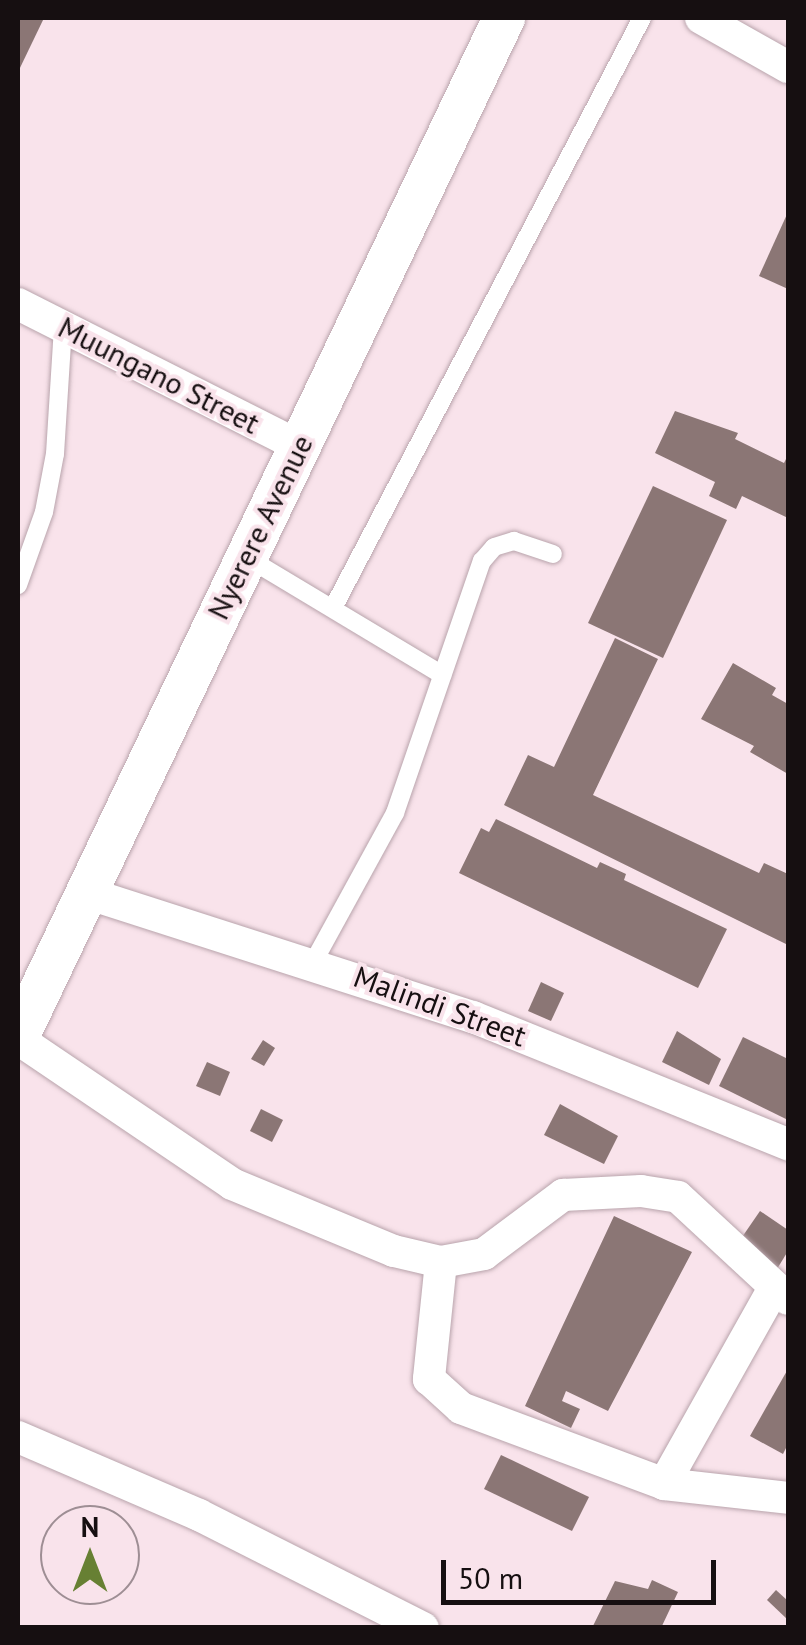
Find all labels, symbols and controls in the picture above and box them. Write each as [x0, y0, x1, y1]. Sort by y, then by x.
street label: Muungano Street [53, 309, 265, 441]
street label: Nyerere Avenue [200, 428, 320, 626]
street label: Malindi Street [349, 958, 531, 1054]
north arrow [40, 1505, 140, 1605]
text: N [81, 1508, 99, 1545]
scale bar [446, 1540, 721, 1602]
text: 50 m [458, 1558, 523, 1597]

